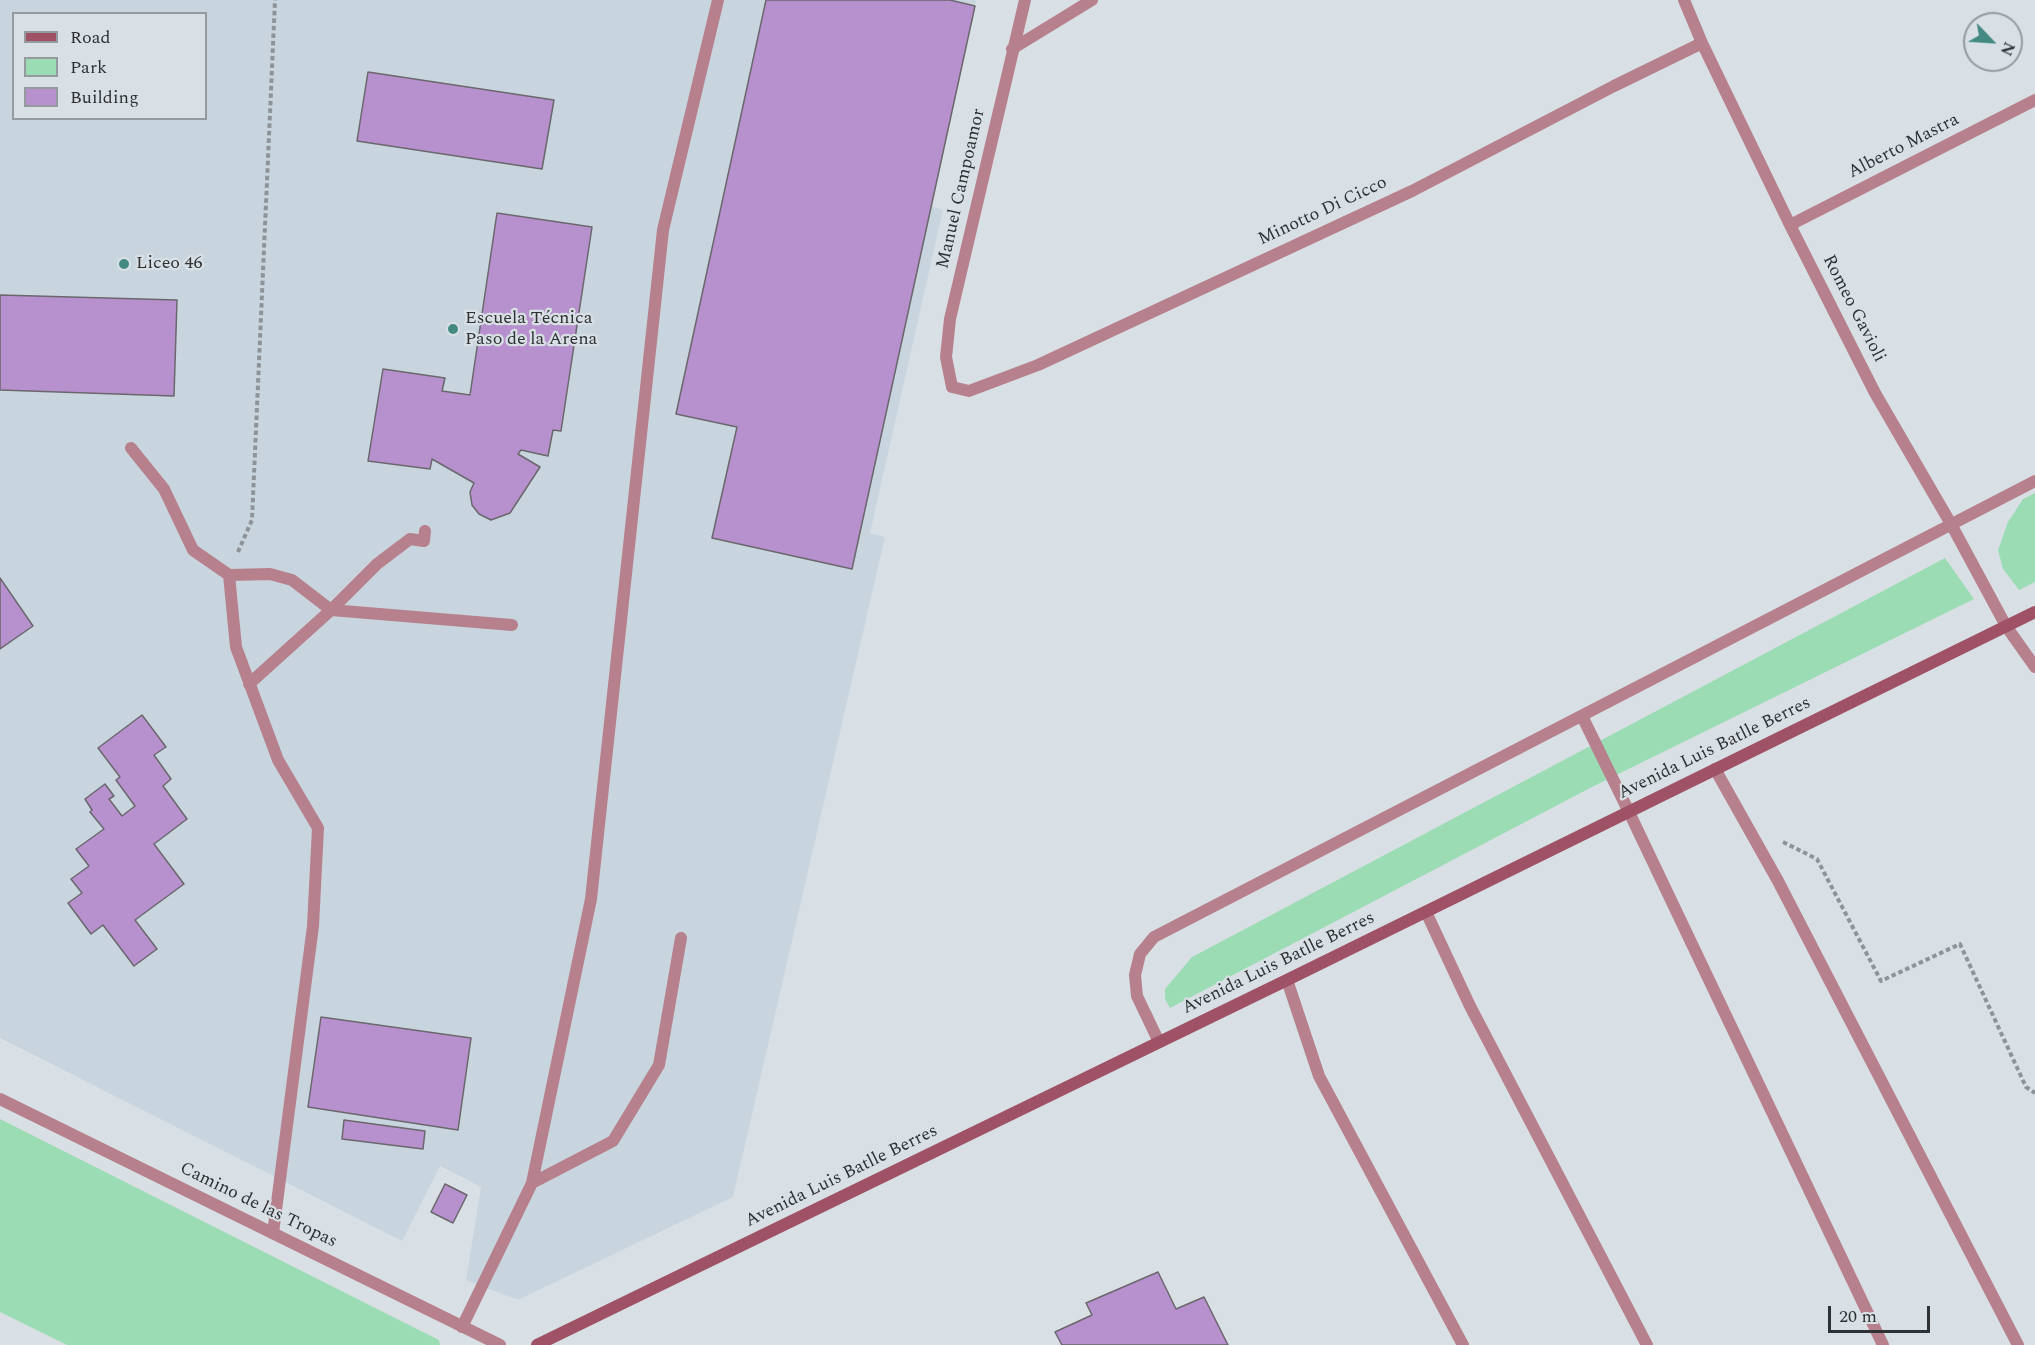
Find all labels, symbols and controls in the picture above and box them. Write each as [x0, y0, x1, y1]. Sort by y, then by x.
legend [12, 12, 207, 120]
north arrow [1963, 12, 2023, 72]
text: Road [70, 24, 111, 51]
text: N [1994, 38, 2021, 60]
text: Park [70, 54, 107, 81]
text: Building [70, 84, 139, 111]
street label: Manuel Campoamor [933, 107, 991, 271]
street label: Alberto Mastra [1845, 110, 1963, 184]
street label: Minotto Di Cicco [1255, 173, 1391, 251]
street label: Romeo Gavioli [1817, 252, 1889, 366]
place label: Liceo 46 [136, 253, 203, 275]
marker: Liceo 46 [117, 257, 131, 271]
place label: Escuela Técnica Paso de la Arena [465, 308, 597, 350]
marker: Escuela Técnica Paso de la Arena [446, 322, 460, 336]
street label: Avenida Luis Batlle Berres [1615, 693, 1815, 805]
street label: Avenida Luis Batlle Berres [1179, 908, 1379, 1020]
street label: Avenida Luis Batlle Berres [742, 1121, 942, 1233]
street label: Camino de las Tropas [176, 1158, 340, 1254]
scale bar [1831, 1294, 1933, 1332]
text: 20 m [1839, 1303, 1877, 1330]

